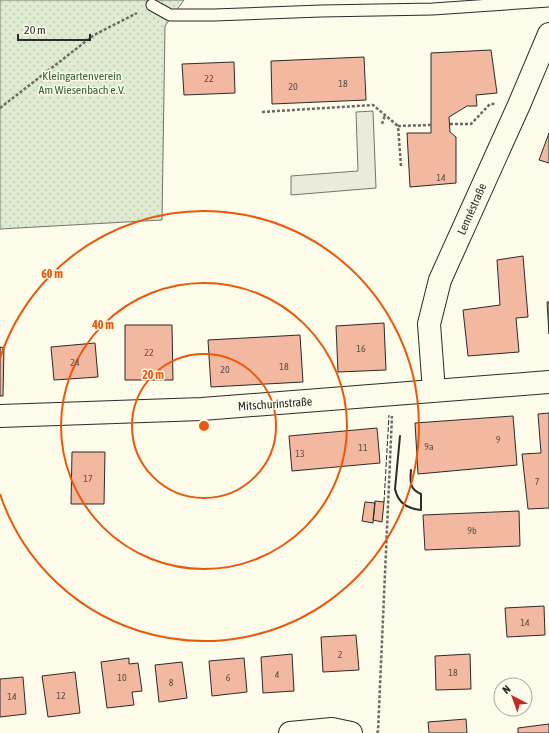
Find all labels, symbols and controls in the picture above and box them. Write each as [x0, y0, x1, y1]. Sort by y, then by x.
scale bar [18, 16, 90, 42]
text: 20 m [24, 23, 46, 37]
park label: Kleingartenverein Am Wiesenbach e.V. [39, 69, 125, 97]
house number: 22 [204, 73, 214, 84]
house number: 18 [338, 78, 348, 89]
house number: 20 [288, 81, 298, 92]
house number: 14 [436, 172, 446, 183]
street label: Lennéstraße [454, 181, 490, 237]
text: 60 m [41, 267, 63, 281]
text: 40 m [91, 318, 114, 332]
house number: 16 [356, 343, 366, 354]
house number: 22 [144, 347, 154, 358]
house number: 24 [70, 357, 80, 368]
house number: 18 [279, 361, 289, 372]
house number: 20 [220, 364, 230, 375]
text: 20 m [142, 368, 164, 382]
street label: Mitschurinstraße [237, 394, 313, 414]
centre of rings [197, 419, 211, 433]
house number: 9 [496, 434, 501, 445]
house number: 9a [424, 441, 434, 452]
house number: 11 [358, 442, 368, 453]
house number: 13 [295, 448, 305, 459]
house number: 17 [83, 473, 93, 484]
house number: 7 [535, 476, 540, 487]
house number: 9b [467, 525, 477, 536]
house number: 14 [520, 617, 530, 628]
house number: 2 [338, 649, 343, 660]
house number: 18 [448, 667, 458, 678]
house number: 4 [275, 669, 280, 680]
house number: 10 [117, 672, 127, 683]
house number: 6 [226, 672, 231, 683]
house number: 8 [169, 677, 174, 688]
north arrow [493, 677, 533, 717]
text: N [500, 683, 513, 696]
house number: 12 [56, 690, 66, 701]
house number: 14 [7, 691, 17, 702]

